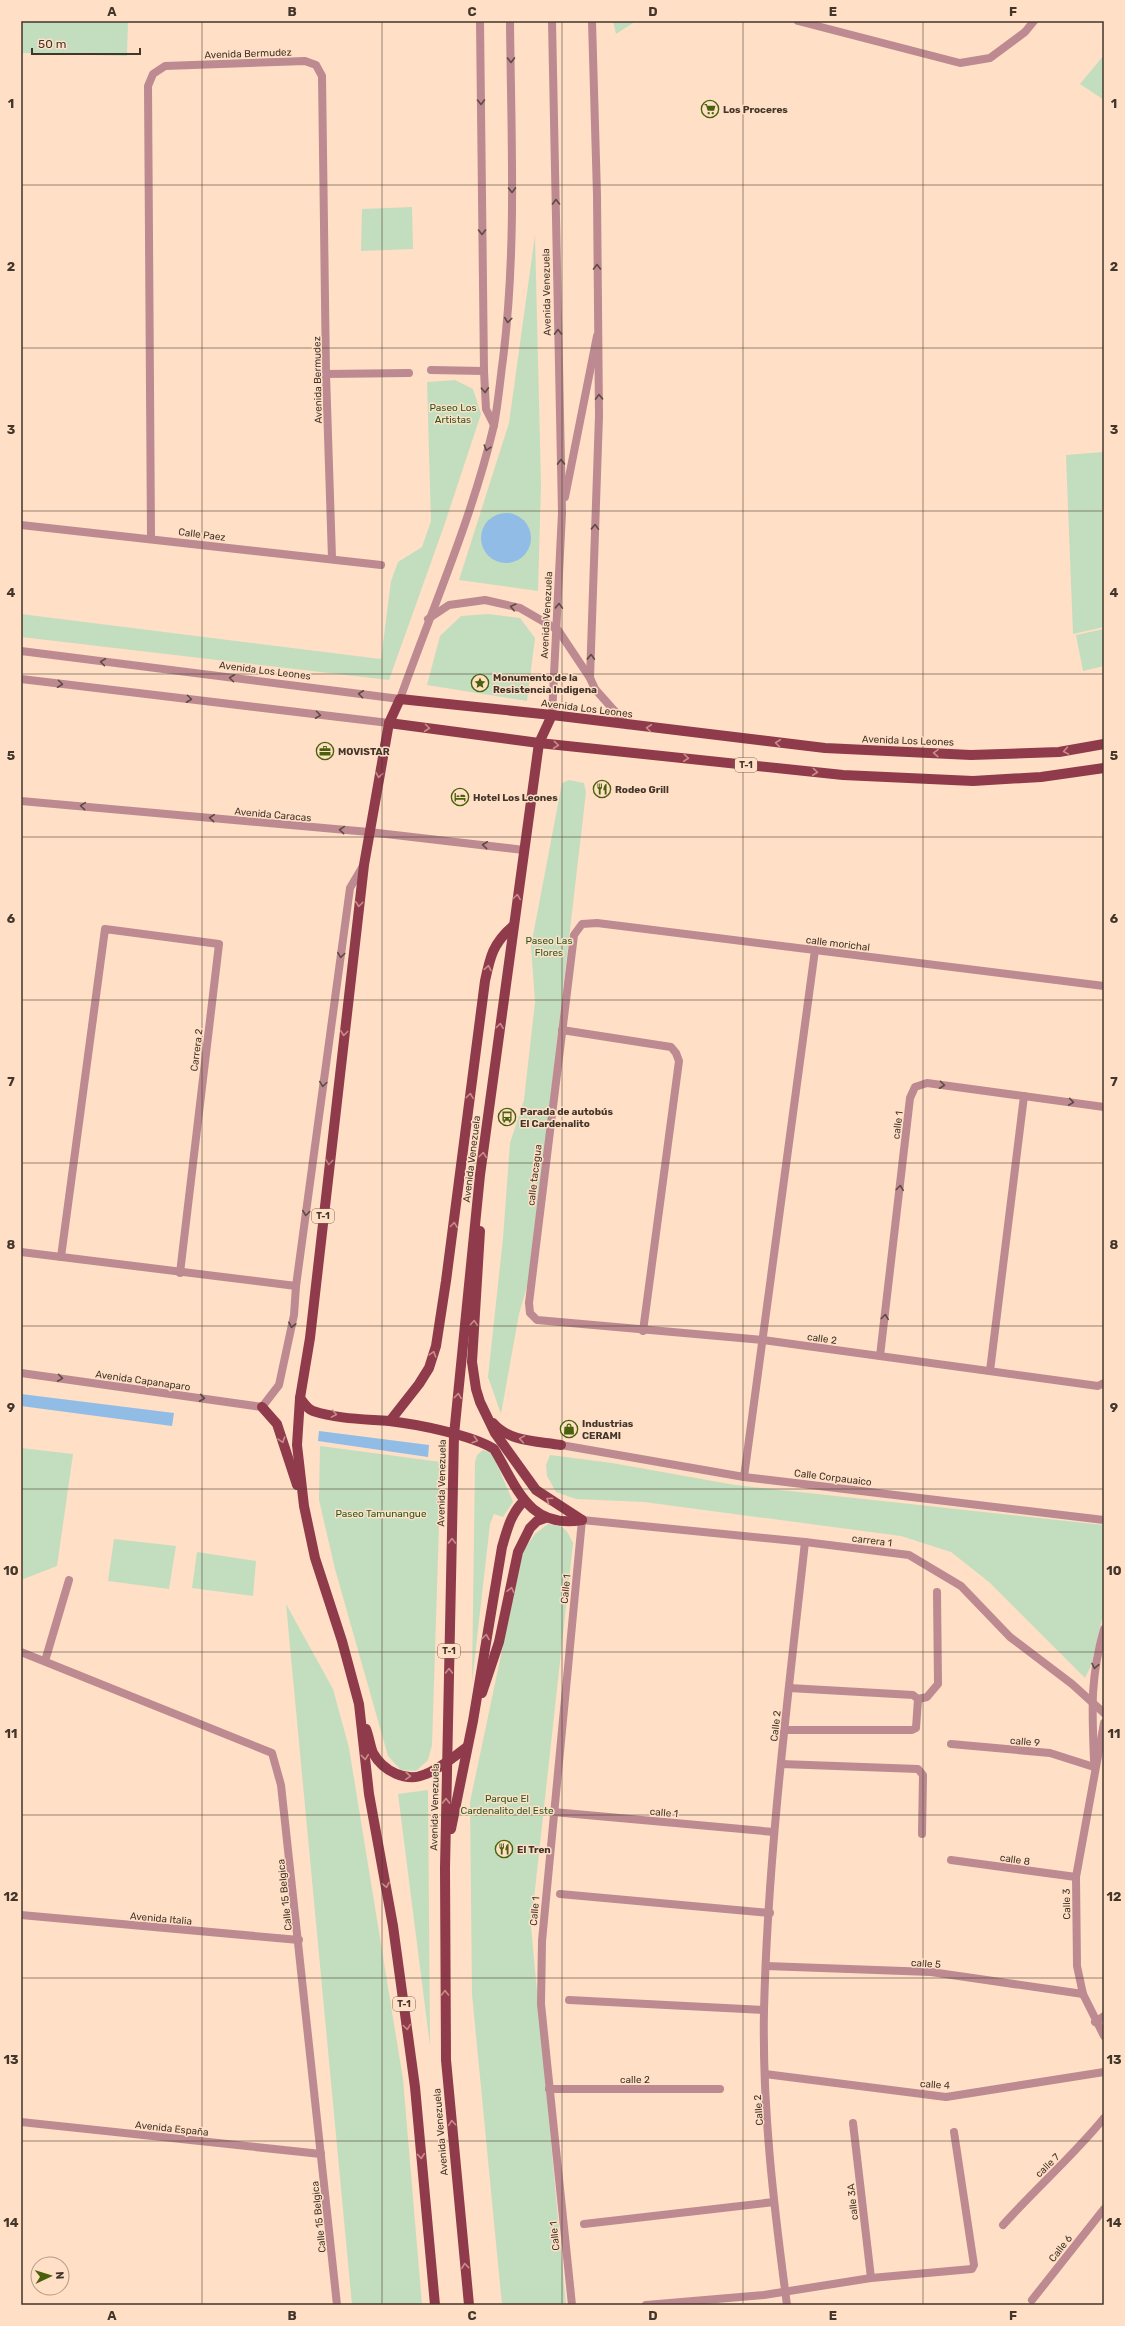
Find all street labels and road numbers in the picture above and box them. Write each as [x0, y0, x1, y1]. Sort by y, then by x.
street label: Avenida Bermudez [204, 46, 292, 62]
street label: Avenida Venezuela [540, 248, 554, 336]
street label: Avenida Bermudez [311, 336, 325, 424]
street label: Calle Paez [178, 526, 226, 544]
street label: Avenida Venezuela [539, 571, 555, 659]
street label: Avenida Los Leones [218, 659, 311, 683]
street label: Avenida Los Leones [540, 697, 633, 721]
street label: Avenida Los Leones [862, 733, 954, 749]
road number: T-1 [735, 758, 757, 772]
street label: Avenida Caracas [234, 806, 312, 824]
street label: calle morichal [805, 934, 871, 954]
street label: Carrera 2 [188, 1028, 206, 1072]
street label: calle 1 [890, 1110, 906, 1140]
street label: Avenida Venezuela [461, 1115, 483, 1203]
street label: calle tacagua [525, 1144, 545, 1206]
road number: T-1 [312, 1209, 334, 1223]
street label: calle 2 [806, 1331, 838, 1347]
street label: Avenida Capanaparo [95, 1368, 191, 1394]
street label: Avenida Venezuela [435, 1439, 449, 1527]
street label: Calle Corpauaico [793, 1467, 873, 1489]
street label: carrera 1 [851, 1533, 893, 1549]
street label: Calle 1 [558, 1574, 573, 1604]
road number: T-1 [438, 1644, 460, 1658]
street label: Calle 2 [768, 1710, 784, 1742]
street label: calle 9 [1010, 1735, 1040, 1749]
street label: Avenida Venezuela [428, 1763, 442, 1851]
street label: calle 1 [649, 1806, 678, 1820]
street label: calle 8 [999, 1852, 1031, 1868]
street label: Calle 15 Belgica [275, 1859, 295, 1931]
street label: Calle 3 [1061, 1888, 1073, 1920]
street label: Calle 1 [528, 1896, 542, 1926]
street label: Avenida Italia [129, 1910, 192, 1928]
street label: calle 5 [911, 1957, 941, 1971]
road number: T-1 [393, 1997, 415, 2011]
street label: calle 2 [620, 2074, 650, 2086]
street label: calle 4 [919, 2078, 950, 2092]
street label: Avenida Venezuela [431, 2088, 451, 2176]
street label: Calle 2 [752, 2094, 766, 2126]
street label: Avenida España [134, 2119, 209, 2139]
street label: calle 7 [1033, 2151, 1062, 2180]
street label: Calle 15 Belgica [309, 2181, 329, 2253]
street label: calle 3A [845, 2183, 861, 2221]
street label: Calle 1 [547, 2221, 562, 2251]
street label: Calle 6 [1046, 2233, 1075, 2265]

